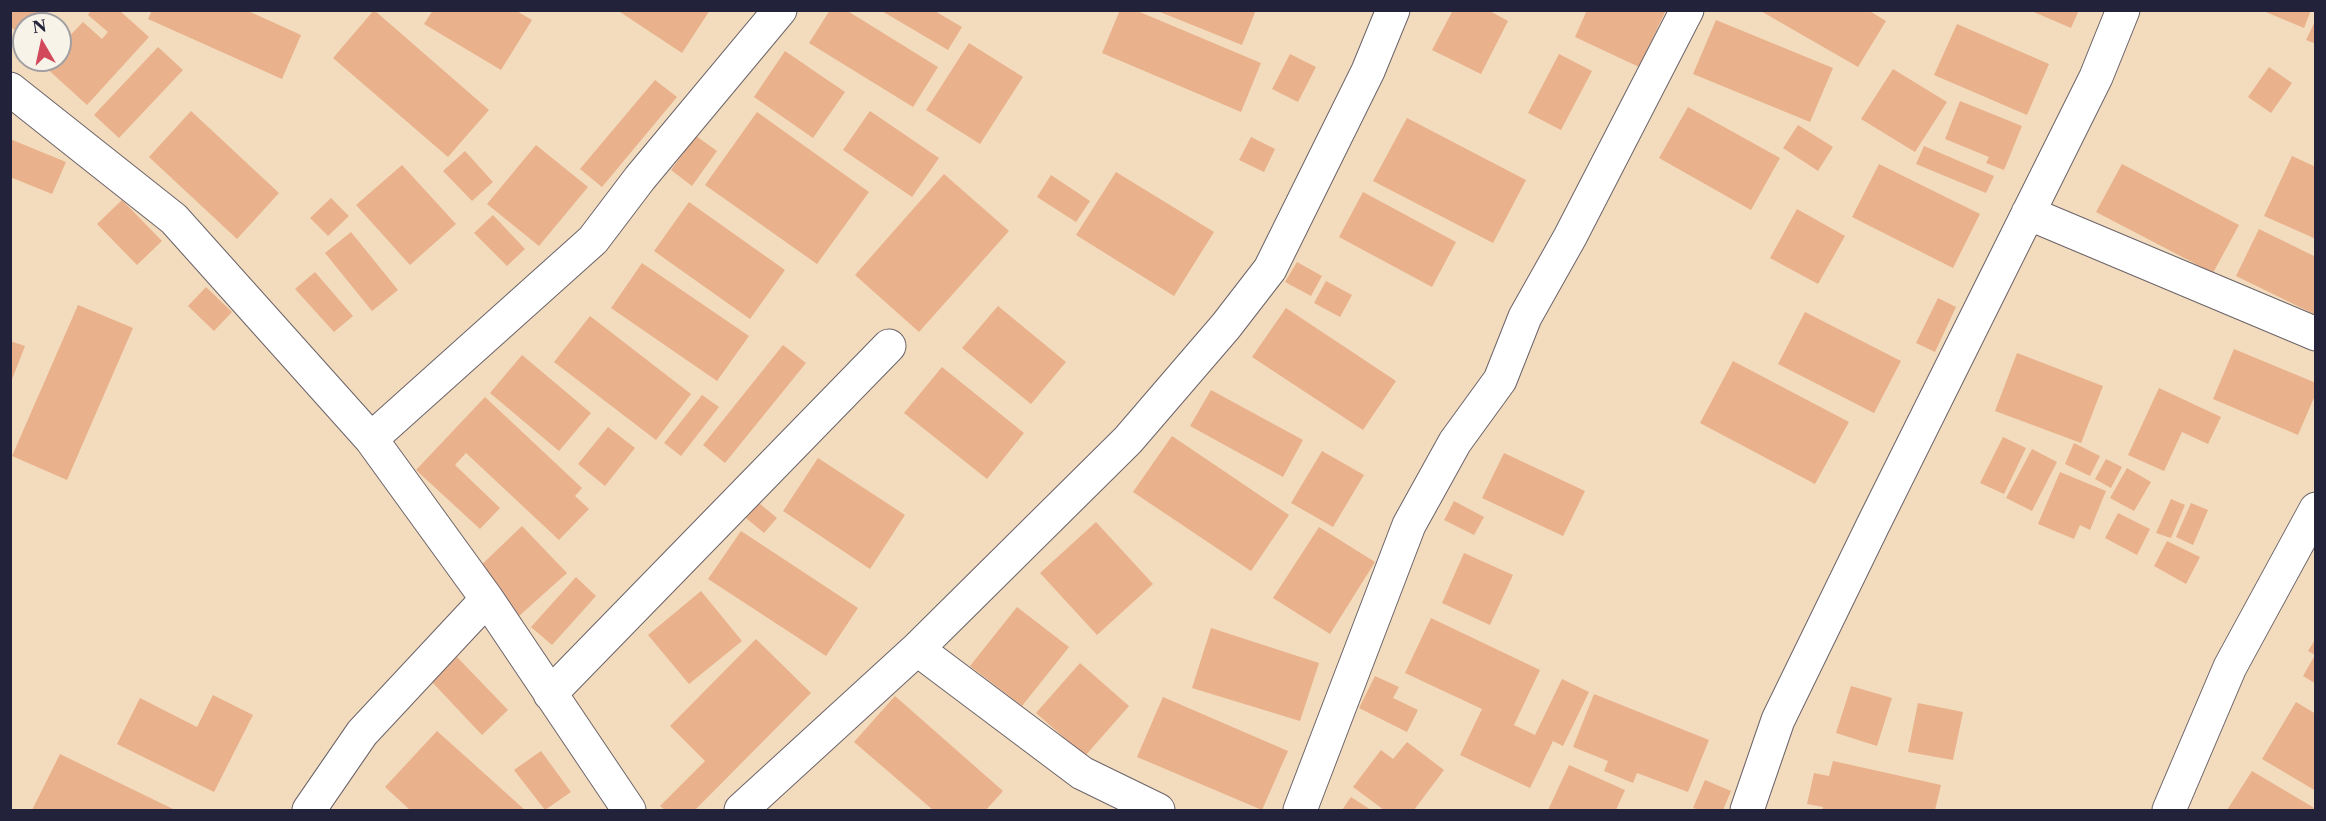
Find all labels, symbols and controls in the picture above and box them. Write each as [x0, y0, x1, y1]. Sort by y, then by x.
north arrow [12, 12, 72, 72]
text: N [31, 15, 48, 37]

